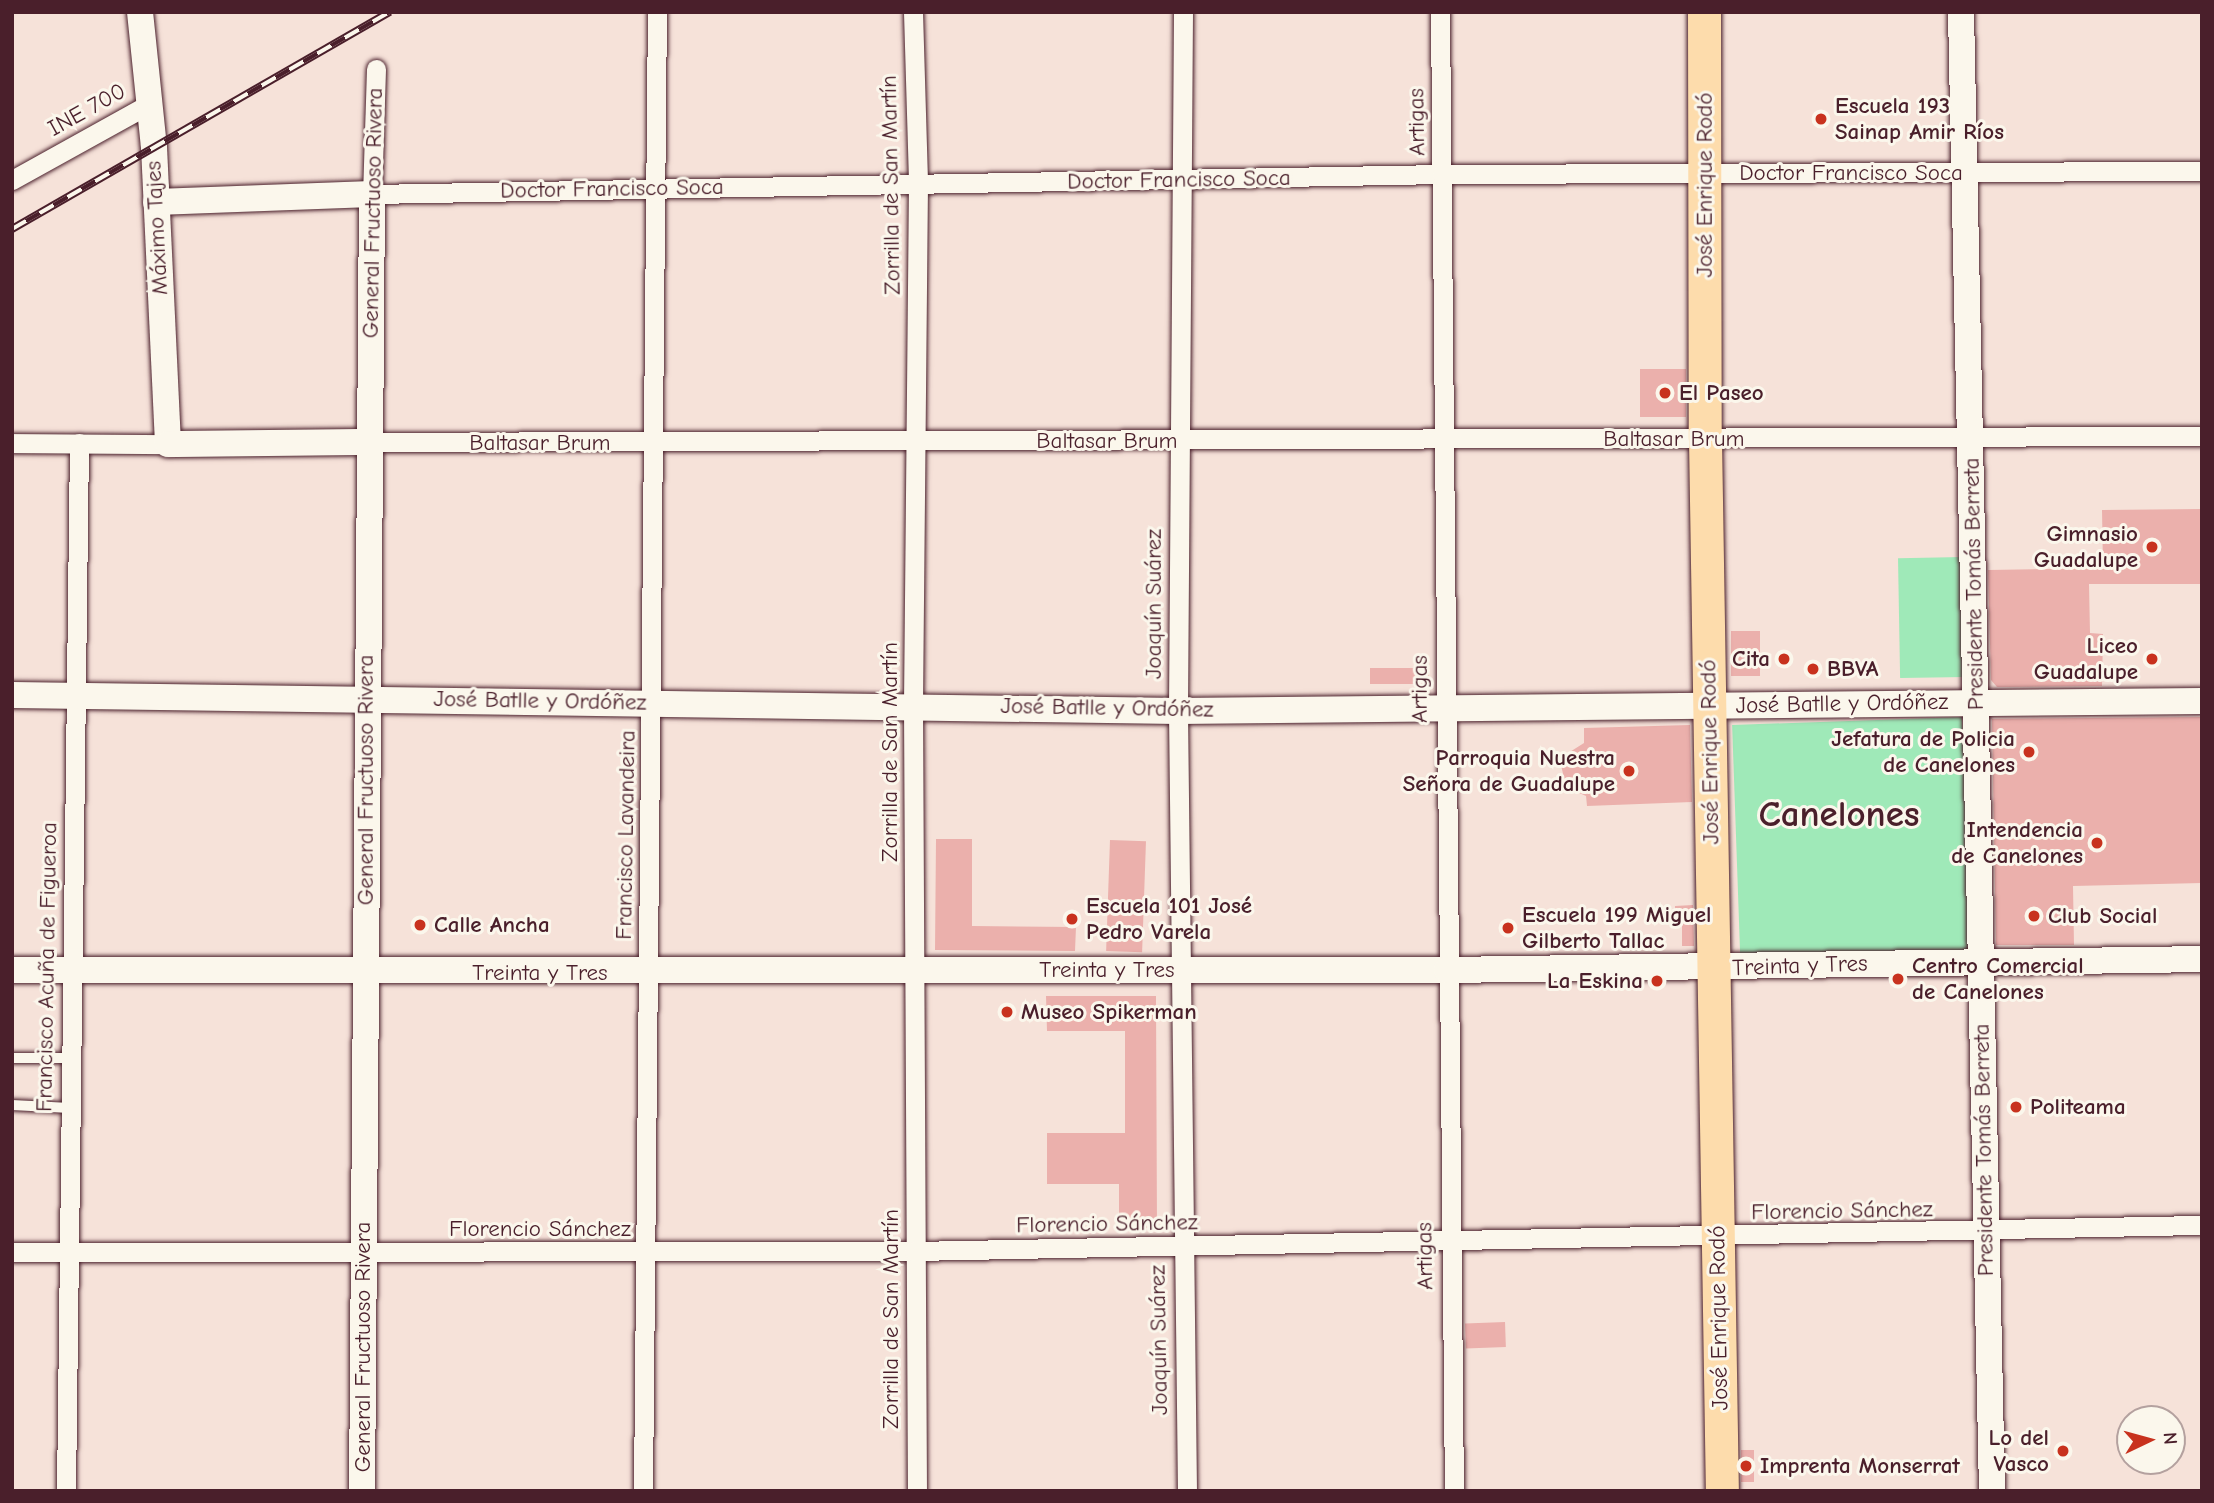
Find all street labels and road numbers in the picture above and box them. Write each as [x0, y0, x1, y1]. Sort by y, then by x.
street label: Zorrilla de San Martín [875, 75, 907, 295]
street label: INE 700 [43, 77, 131, 143]
street label: General Fructuoso Rivera [357, 87, 389, 339]
street label: Artigas [1403, 88, 1431, 156]
street label: José Enrique Rodó [1691, 93, 1719, 277]
street label: Doctor Francisco Soca [1739, 159, 1963, 187]
street label: Máximo Tajes [140, 160, 174, 296]
street label: Doctor Francisco Soca [1067, 164, 1291, 196]
street label: Doctor Francisco Soca [500, 173, 724, 205]
street label: Baltasar Brum [1603, 425, 1745, 453]
street label: Baltasar Brum [1036, 427, 1178, 455]
street label: Baltasar Brum [469, 429, 611, 457]
street label: Presidente Tomás Berreta [1958, 458, 1990, 710]
street label: Joaquín Suárez [1140, 529, 1168, 679]
street label: Zorrilla de San Martín [876, 642, 904, 862]
street label: General Fructuoso Rivera [352, 655, 380, 905]
street label: Artigas [1406, 655, 1434, 723]
street label: José Enrique Rodó [1695, 659, 1725, 845]
street label: José Batlle y Ordóñez [433, 685, 647, 717]
street label: José Batlle y Ordóñez [1735, 688, 1949, 720]
street label: José Batlle y Ordóñez [1000, 692, 1214, 724]
street label: Francisco Lavandeira [610, 730, 642, 940]
street label: Francisco Acuña de Figueroa [31, 822, 63, 1112]
street label: Treinta y Tres [1732, 950, 1868, 982]
street label: Treinta y Tres [1039, 956, 1175, 984]
street label: Treinta y Tres [472, 959, 608, 987]
street label: Presidente Tomás Berreta [1968, 1024, 2000, 1276]
street label: Florencio Sánchez [1751, 1196, 1933, 1226]
street label: Zorrilla de San Martín [877, 1209, 905, 1429]
street label: Florencio Sánchez [1016, 1209, 1198, 1239]
street label: Florencio Sánchez [449, 1215, 631, 1243]
street label: General Fructuoso Rivera [349, 1222, 377, 1472]
street label: Artigas [1411, 1222, 1439, 1290]
street label: José Enrique Rodó [1704, 1225, 1734, 1411]
street label: Joaquín Suárez [1144, 1265, 1174, 1415]

